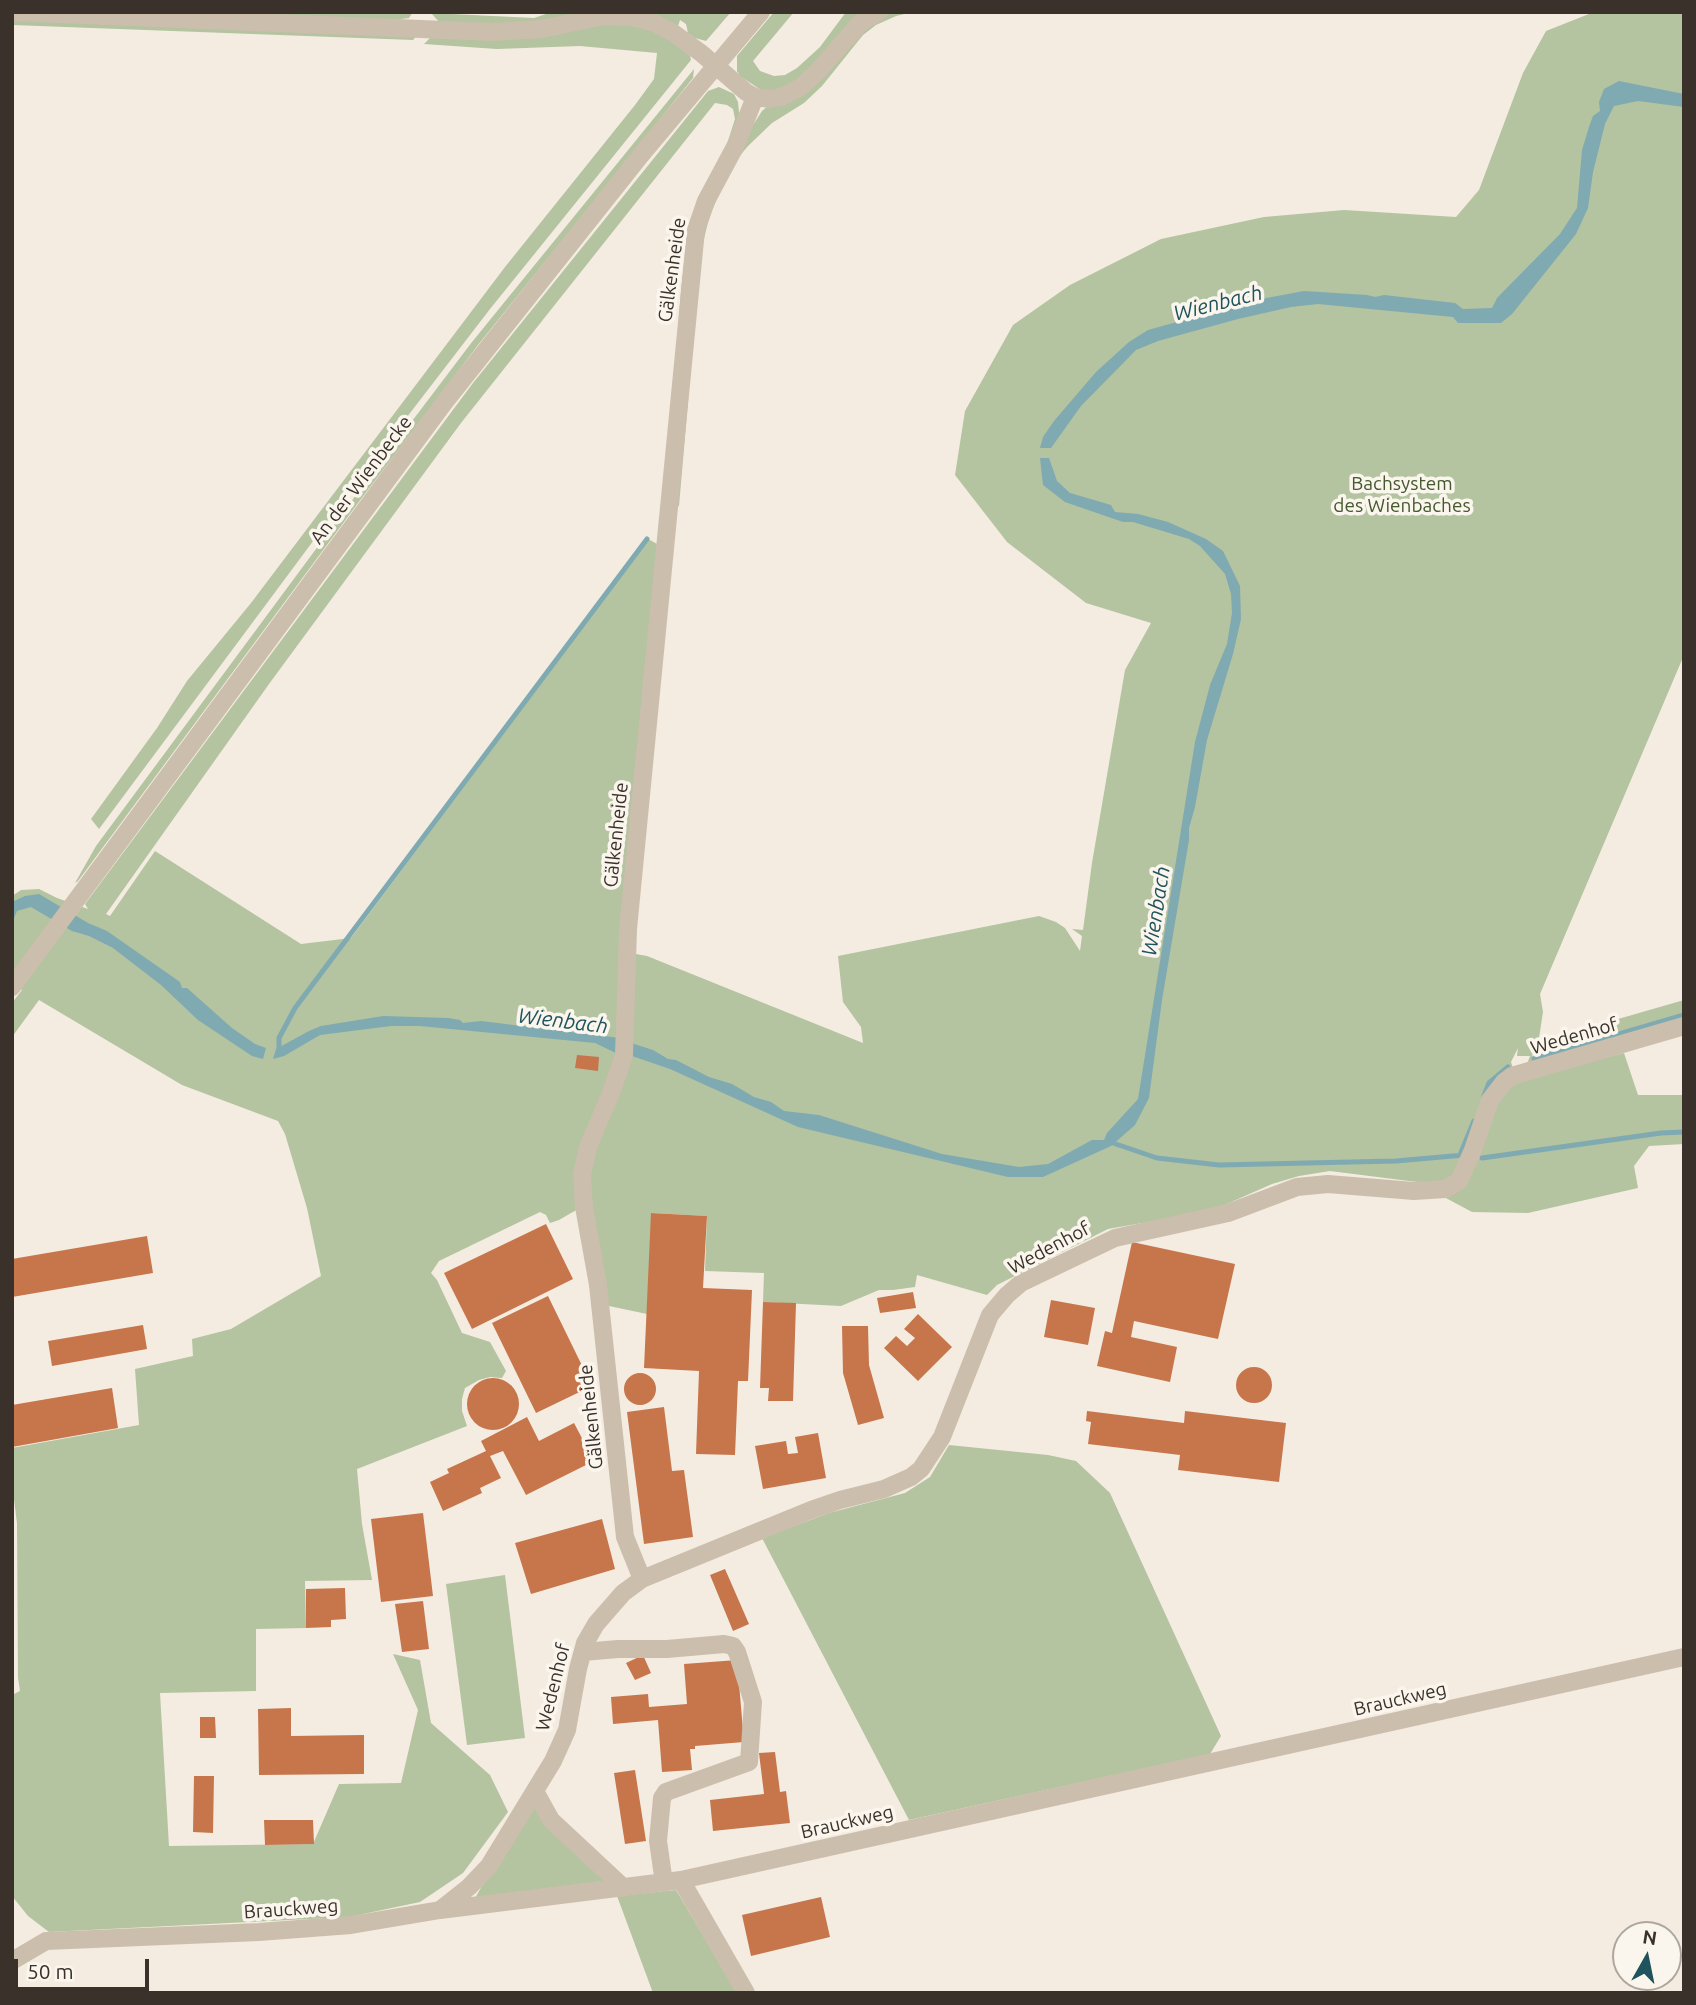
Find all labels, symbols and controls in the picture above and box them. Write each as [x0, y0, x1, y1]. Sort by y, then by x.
street label: Gälkenheide [653, 216, 691, 324]
water label: Wienbach [1171, 280, 1265, 326]
street label: An der Wienbecke [305, 411, 417, 549]
park label: Bachsystem des Wienbaches [1333, 473, 1471, 517]
street label: Gälkenheide [599, 781, 633, 889]
water label: Wienbach [1136, 864, 1176, 958]
water label: Wienbach [517, 1003, 609, 1039]
street label: Wedenhof [1528, 1013, 1620, 1059]
street label: Wedenhof [1004, 1217, 1094, 1279]
street label: Gälkenheide [574, 1363, 608, 1471]
street label: Wedenhof [531, 1641, 575, 1733]
street label: Brauckweg [1351, 1677, 1449, 1721]
street label: Brauckweg [798, 1800, 896, 1844]
street label: Brauckweg [243, 1894, 339, 1924]
north arrow [1612, 1921, 1682, 1991]
text: N [1641, 1925, 1659, 1949]
scale bar [18, 1946, 152, 1990]
text: 50 m [27, 1959, 74, 1983]

